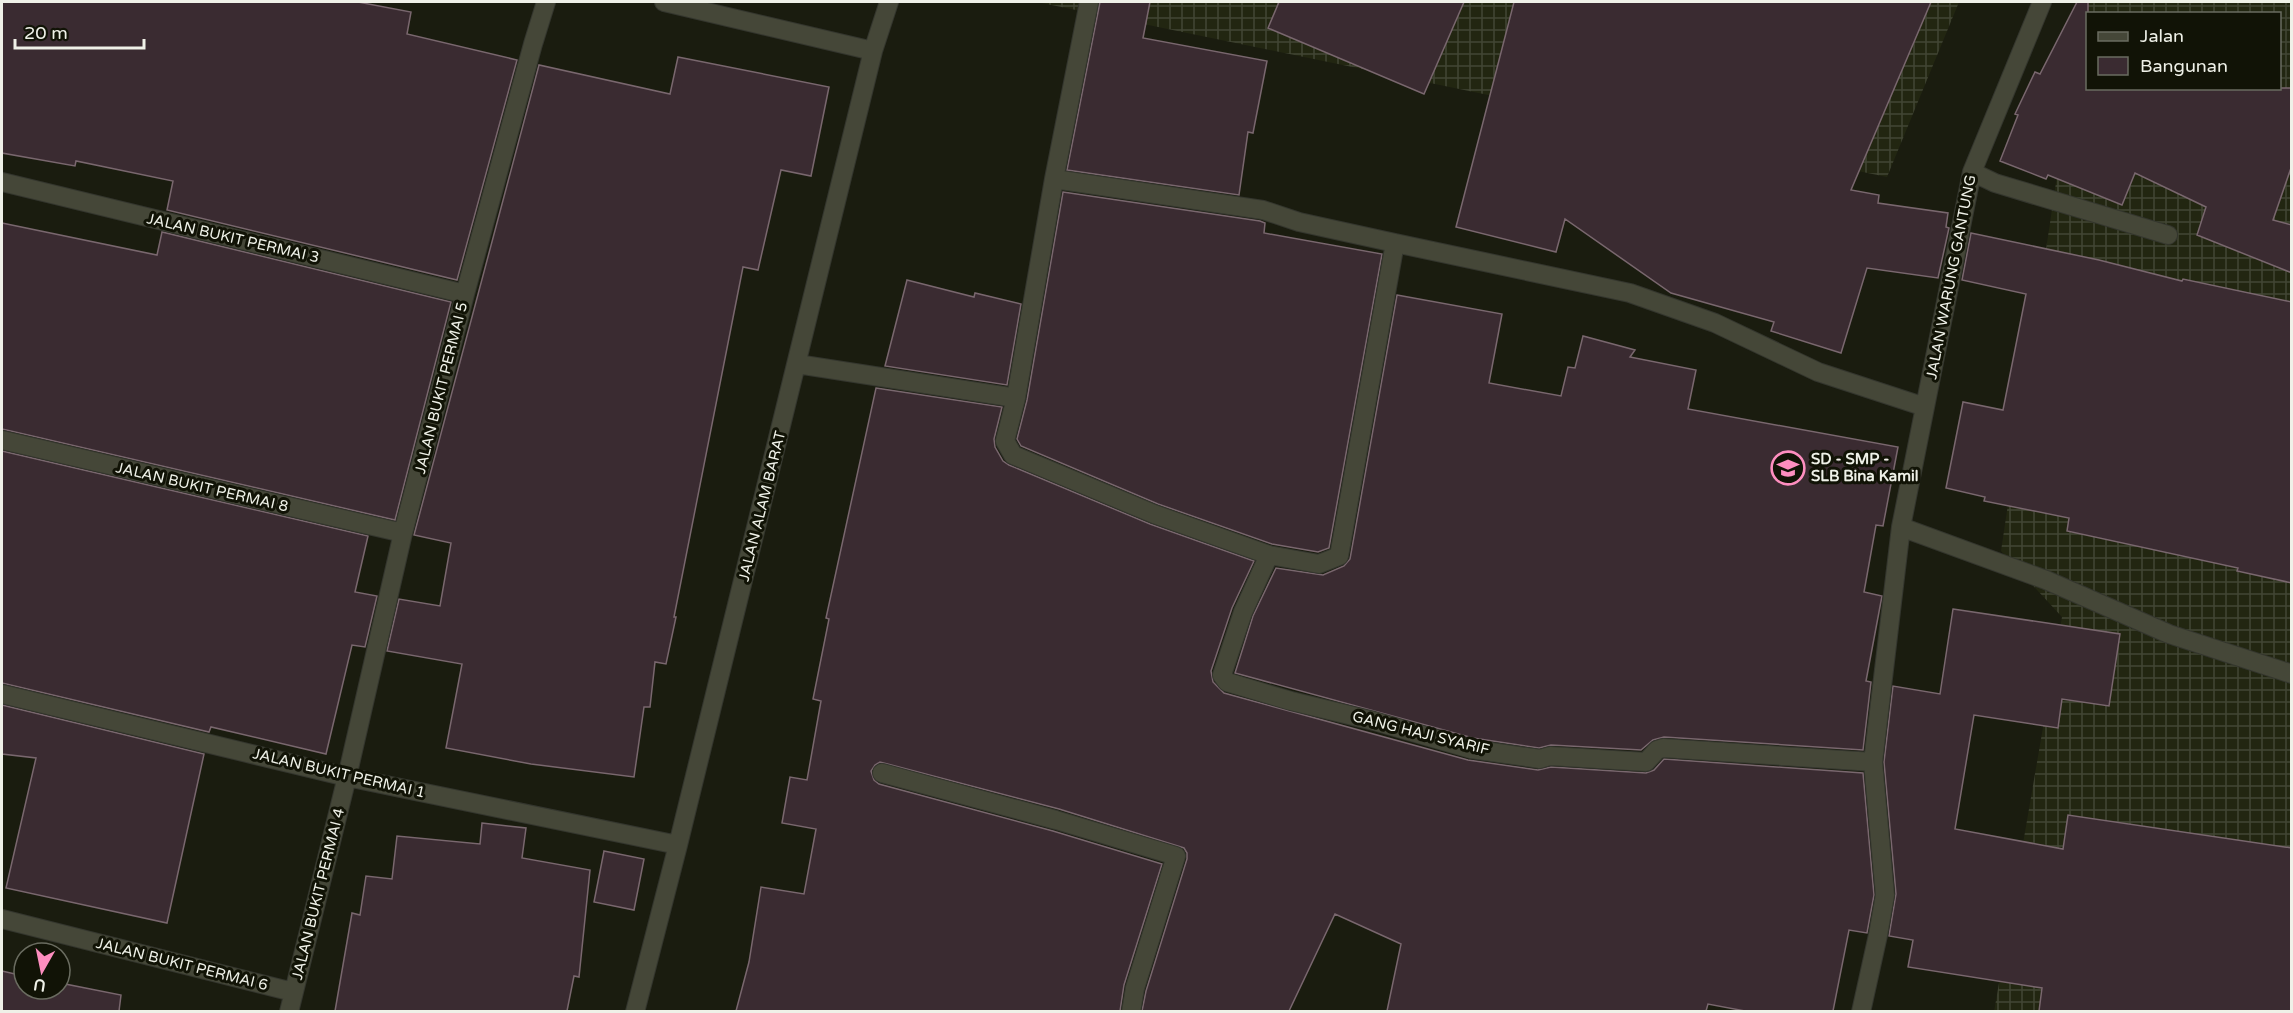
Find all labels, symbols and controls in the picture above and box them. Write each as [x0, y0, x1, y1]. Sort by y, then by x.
scale bar [15, 12, 144, 50]
legend [2086, 12, 2281, 90]
text: 20 m [24, 22, 68, 44]
text: Jalan [2140, 25, 2184, 47]
text: Bangunan [2140, 55, 2228, 77]
street label: JALAN WARUNG GANTUNG [1922, 173, 1980, 381]
street label: JALAN BUKIT PERMAI 3 [145, 209, 321, 267]
street label: JALAN BUKIT PERMAI 5 [411, 300, 471, 476]
street label: JALAN ALAM BARAT [735, 429, 789, 583]
school or university icon: SD - SMP - SLB Bina Kamil [1770, 450, 1806, 486]
place label: SD - SMP - SLB Bina Kamil [1811, 450, 1918, 485]
street label: JALAN BUKIT PERMAI 8 [114, 458, 290, 516]
street label: GANG HAJI SYARIF [1351, 707, 1491, 759]
street label: JALAN BUKIT PERMAI 1 [251, 744, 427, 802]
street label: JALAN BUKIT PERMAI 4 [288, 806, 348, 982]
street label: JALAN BUKIT PERMAI 6 [94, 934, 270, 994]
north arrow [12, 941, 72, 1001]
text: U [32, 974, 47, 996]

